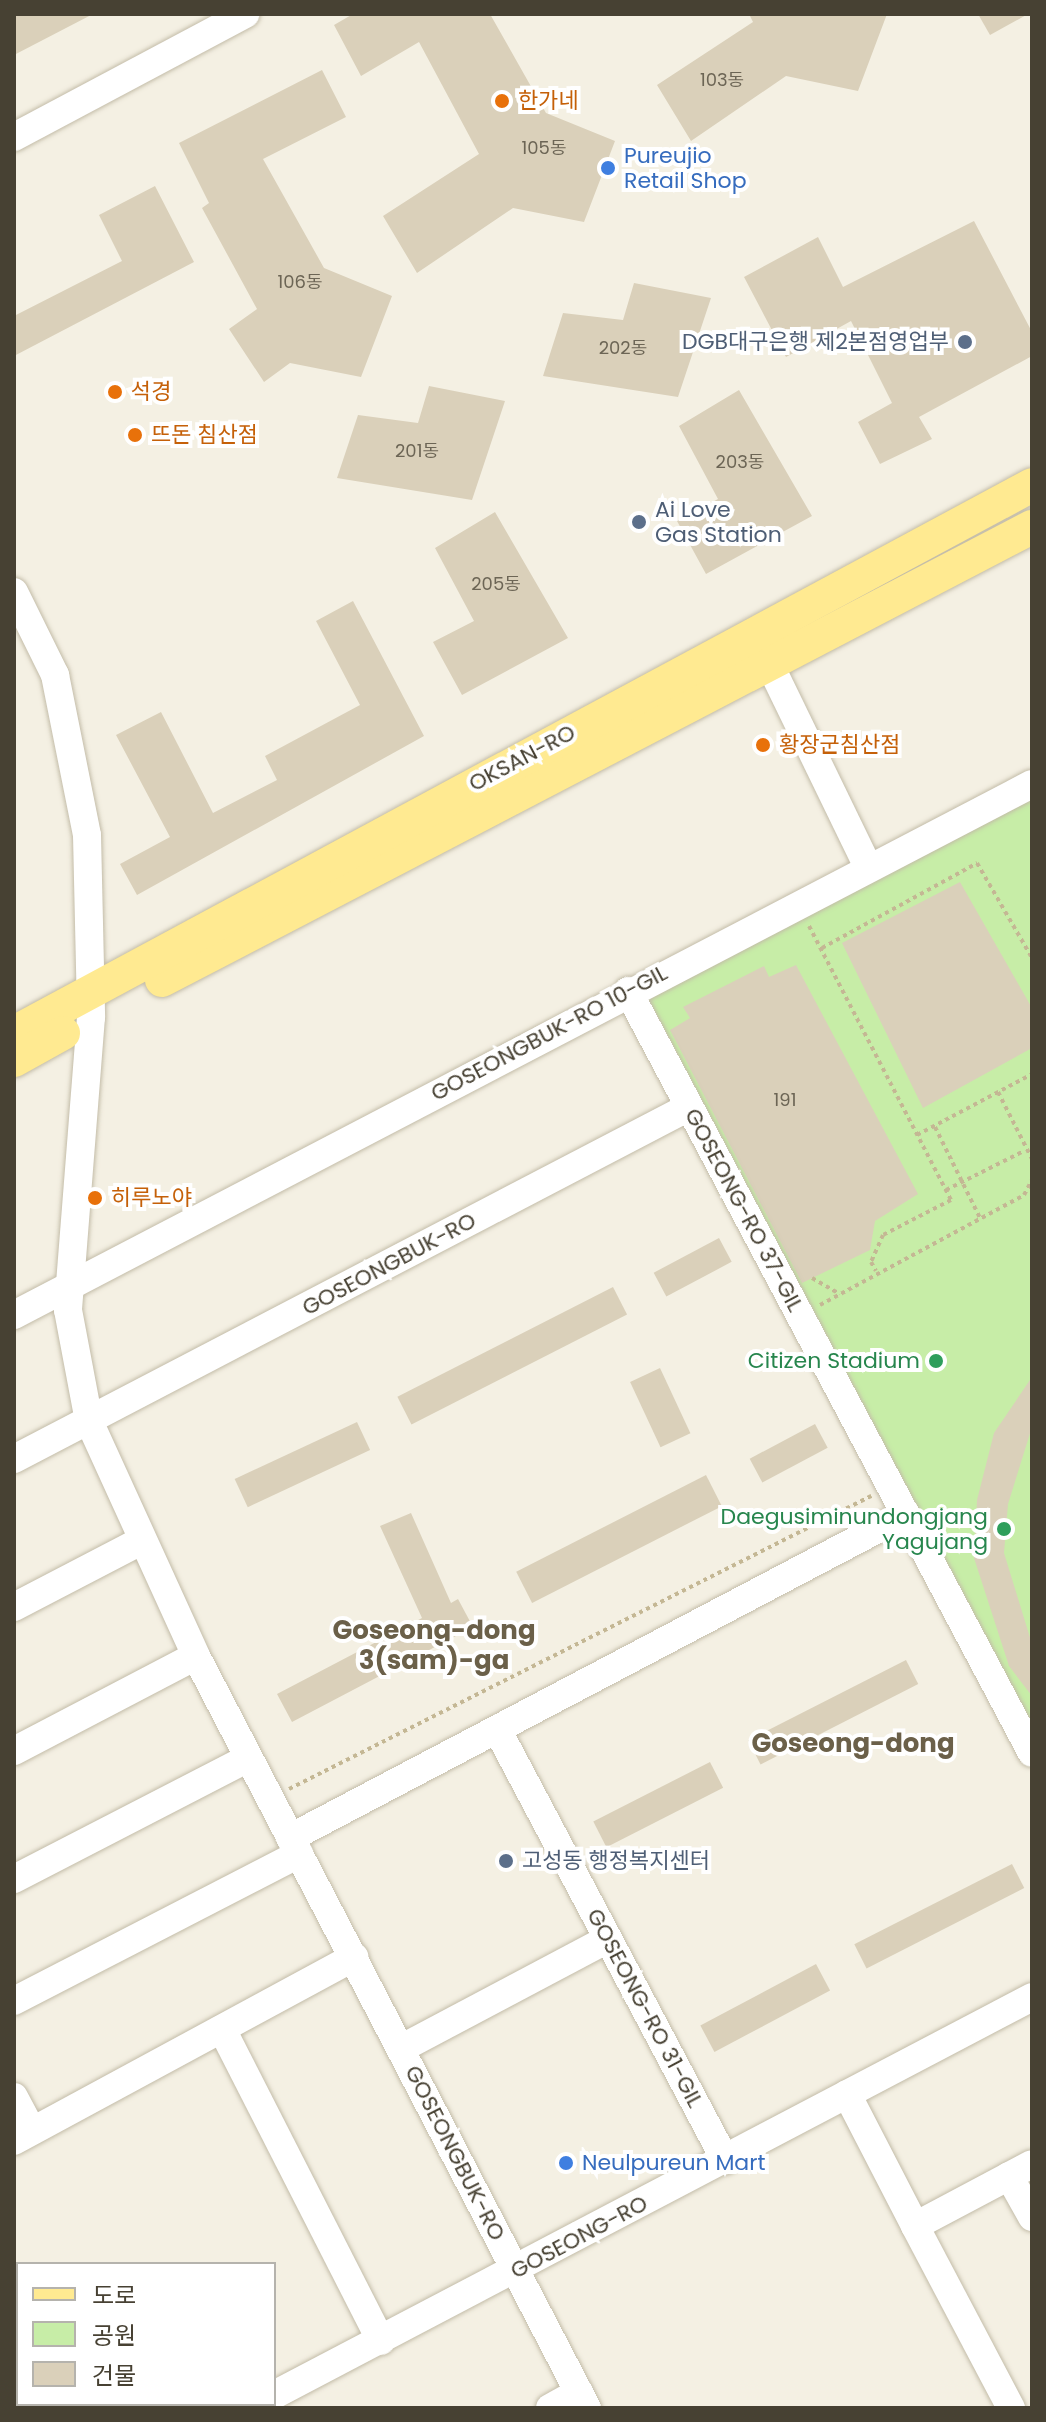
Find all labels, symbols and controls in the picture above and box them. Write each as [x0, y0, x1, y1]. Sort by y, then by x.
house number: 103동 [700, 69, 744, 91]
place label: 한가네 [518, 88, 579, 114]
marker: 한가네 [493, 92, 511, 110]
house number: 105동 [522, 137, 566, 159]
place label: Pureujio Retail Shop [624, 142, 747, 194]
marker: Pureujio Retail Shop [599, 159, 617, 177]
house number: 106동 [277, 271, 323, 293]
place label: DGB대구은행 제2본점영업부 [682, 329, 949, 355]
marker: DGB대구은행 제2본점영업부 [956, 333, 974, 351]
house number: 202동 [599, 337, 647, 359]
place label: 석경 [131, 379, 171, 405]
marker: 석경 [106, 383, 124, 401]
place label: 뜨돈 침산점 [151, 422, 258, 448]
marker: 뜨돈 침산점 [126, 426, 144, 444]
house number: 201동 [395, 440, 439, 462]
house number: 203동 [716, 451, 764, 473]
place label: Ai Love Gas Station [655, 496, 782, 548]
marker: Ai Love Gas Station [630, 513, 648, 531]
house number: 205동 [471, 573, 521, 595]
street label: OKSAN-RO [464, 719, 580, 797]
place label: 황장군침산점 [779, 732, 900, 758]
marker: 황장군침산점 [754, 736, 772, 754]
street label: GOSEONGBUK-RO 10-GIL [426, 959, 672, 1107]
house number: 191 [774, 1089, 796, 1111]
street label: GOSEONG-RO 37-GIL [679, 1104, 809, 1316]
place label: 히루노야 [111, 1185, 192, 1211]
marker: 히루노야 [86, 1189, 104, 1207]
street label: GOSEONGBUK-RO [298, 1207, 480, 1321]
place label: Citizen Stadium [748, 1348, 920, 1374]
marker: Citizen Stadium [927, 1352, 945, 1370]
place label: Daegusiminundongjang Yagujang [721, 1503, 988, 1554]
marker: Daegusiminundongjang Yagujang [995, 1520, 1013, 1538]
district label: Goseong-dong 3(sam)-ga [332, 1615, 536, 1676]
district label: Goseong-dong [751, 1728, 955, 1760]
place label: 고성동 행정복지센터 [522, 1848, 710, 1874]
marker: 고성동 행정복지센터 [497, 1852, 515, 1870]
street label: GOSEONG-RO 31-GIL [581, 1904, 709, 2112]
street label: GOSEONGBUK-RO [399, 2061, 511, 2245]
place label: Neulpureun Mart [582, 2150, 765, 2176]
marker: Neulpureun Mart [557, 2154, 575, 2172]
street label: GOSEONG-RO [506, 2190, 652, 2284]
legend [16, 2262, 276, 2406]
text: 도로 [92, 2279, 136, 2312]
text: 공원 [92, 2319, 136, 2352]
text: 건물 [92, 2359, 136, 2392]

